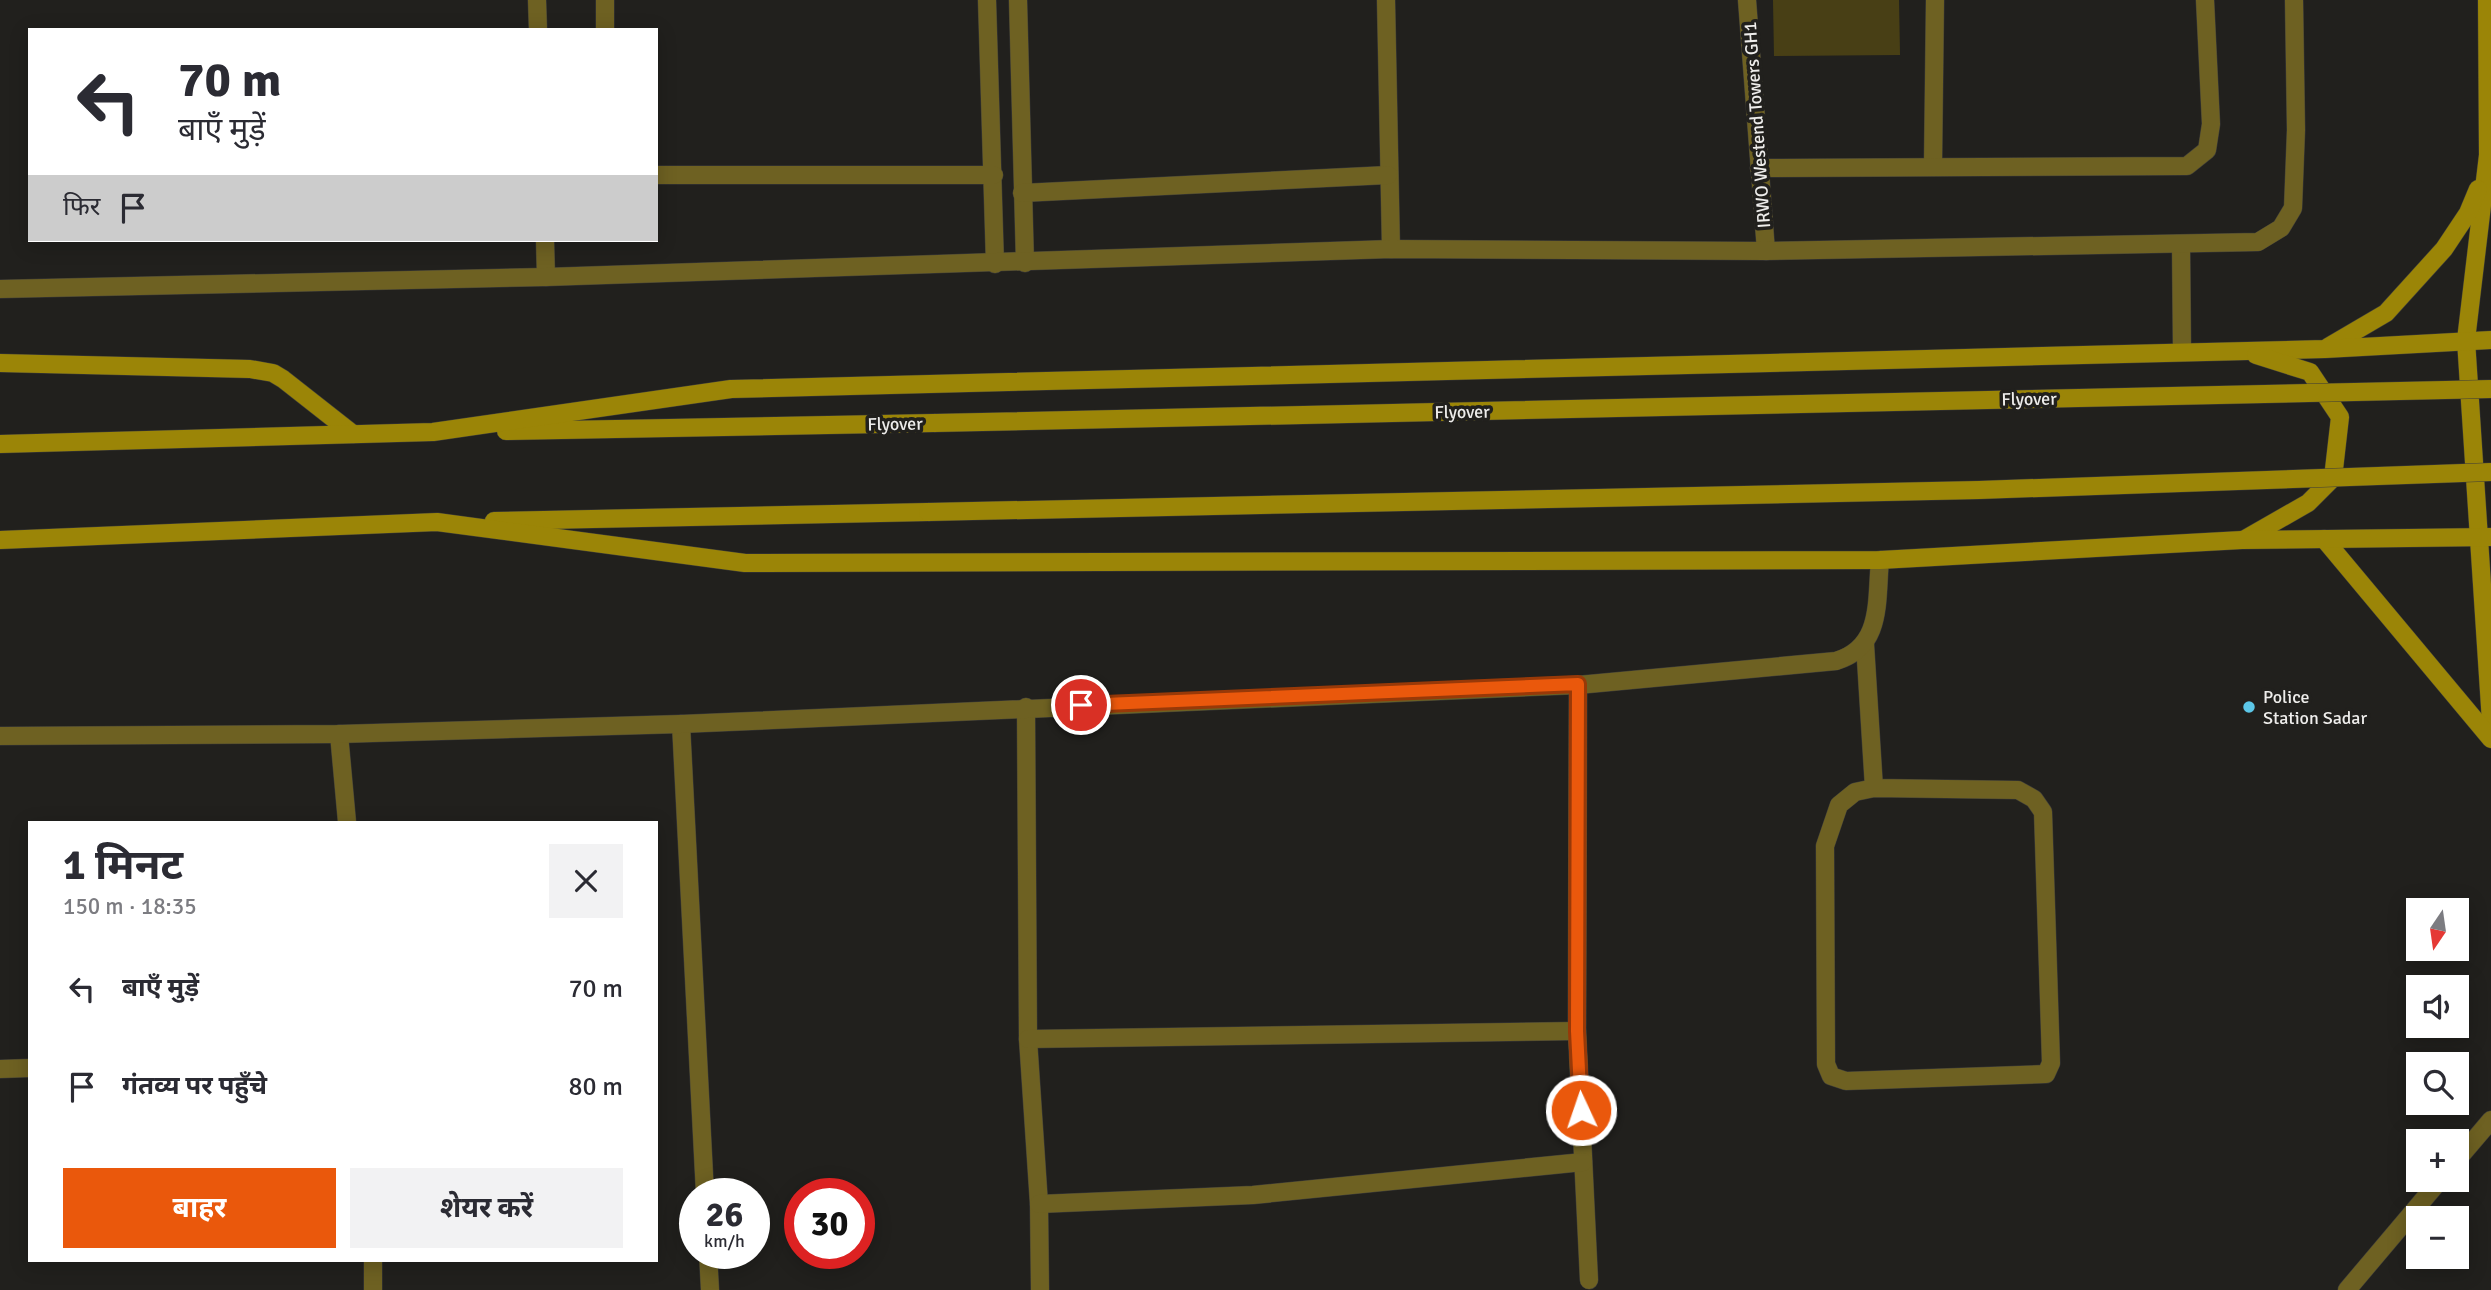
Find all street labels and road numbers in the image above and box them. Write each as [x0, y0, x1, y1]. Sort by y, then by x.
street label: IRWO Westend Towers GH1 [1739, 21, 1775, 229]
street label: Flyover [2001, 388, 2057, 410]
street label: Flyover [1434, 401, 1490, 423]
street label: Flyover [867, 413, 923, 435]

